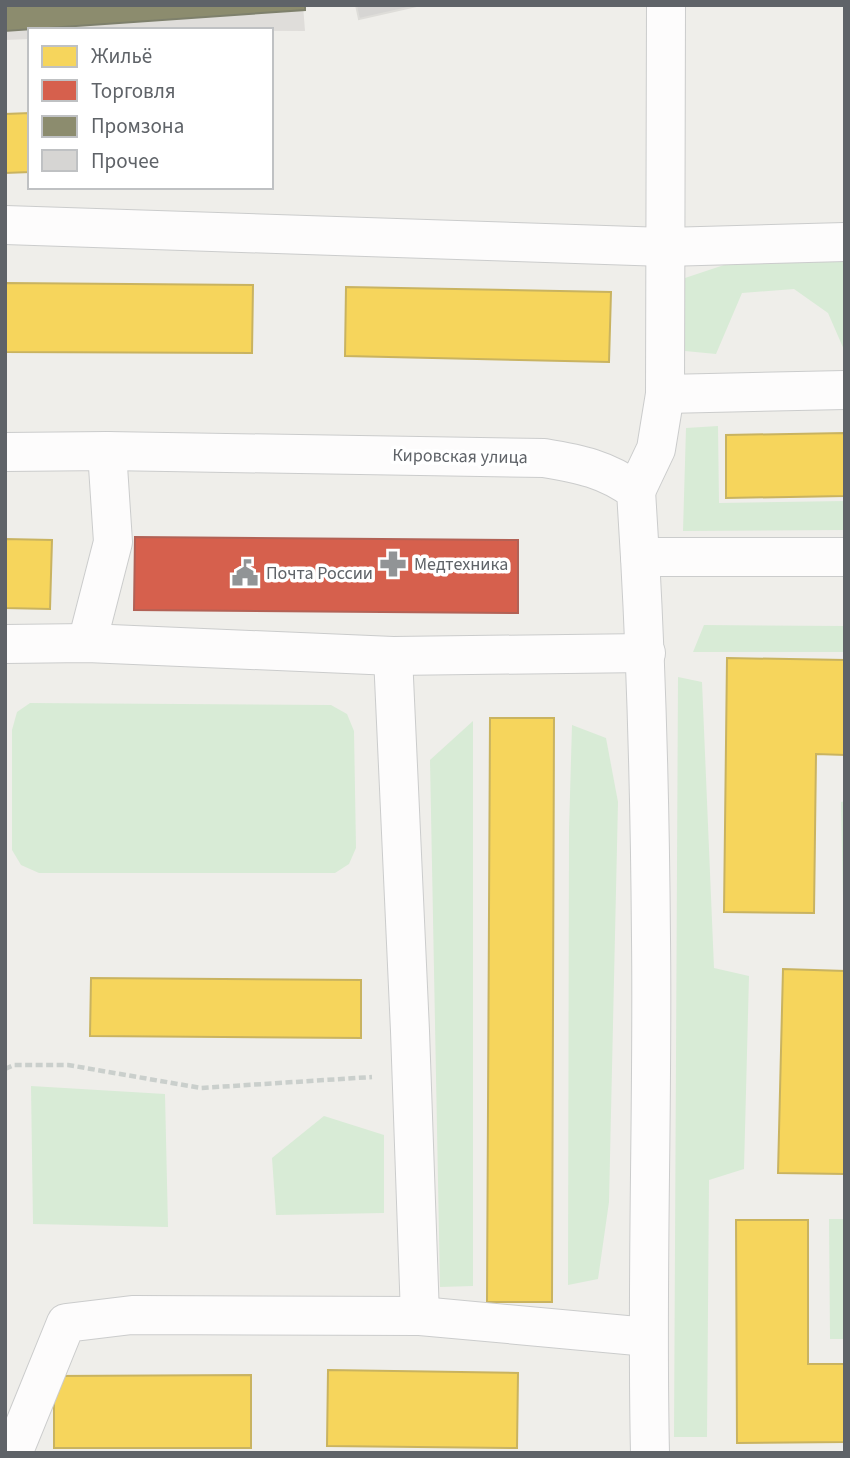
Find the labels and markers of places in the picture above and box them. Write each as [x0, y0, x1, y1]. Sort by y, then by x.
pharmacy icon: Медтехника [378, 549, 408, 579]
place label: Медтехника [414, 552, 508, 577]
public building icon: Почта России [230, 558, 260, 588]
place label: Почта России [266, 561, 373, 586]

